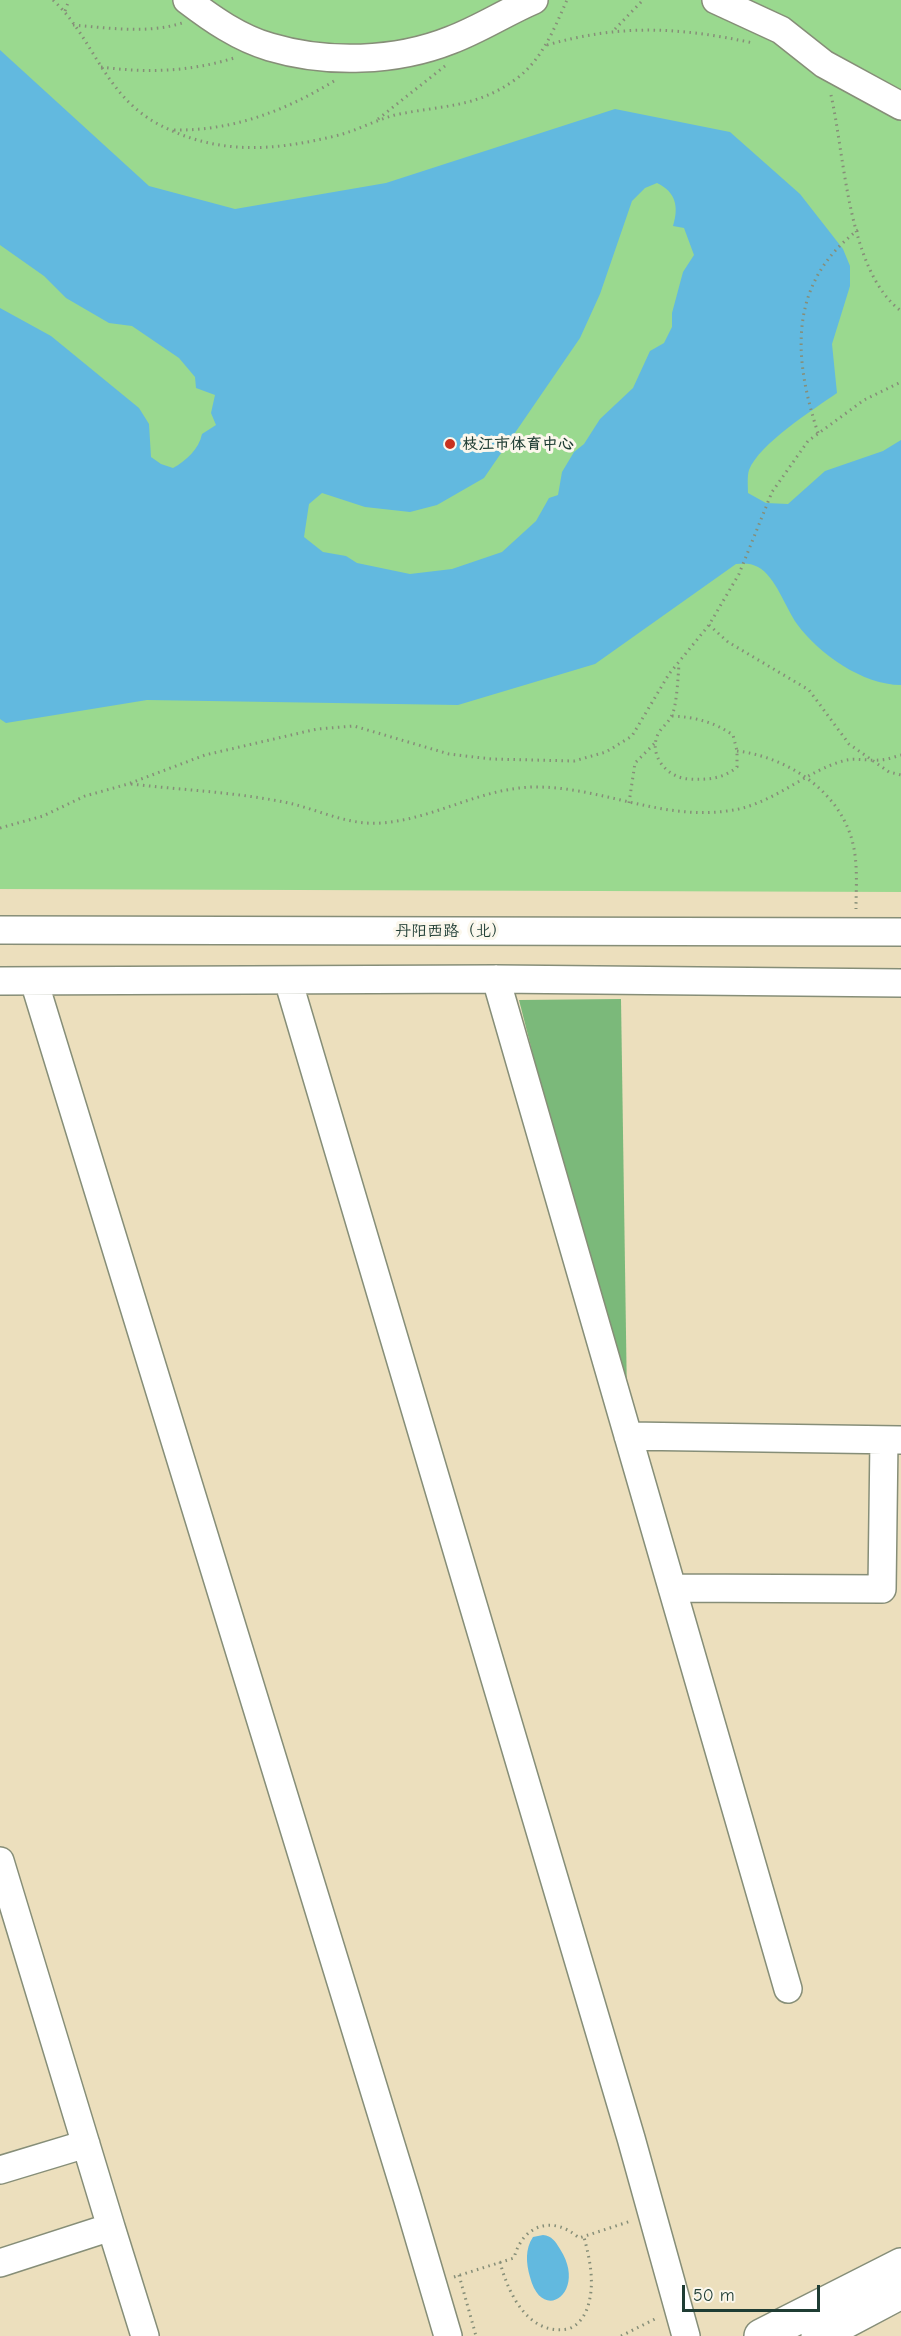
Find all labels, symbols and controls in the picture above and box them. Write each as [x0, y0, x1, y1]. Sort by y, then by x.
place label: 枝江市体育中心 [462, 434, 574, 454]
marker: 枝江市体育中心 [443, 437, 457, 451]
street label: 丹阳西路（北） [395, 921, 507, 941]
scale bar [685, 2273, 823, 2311]
text: 50 m [693, 2285, 735, 2306]

